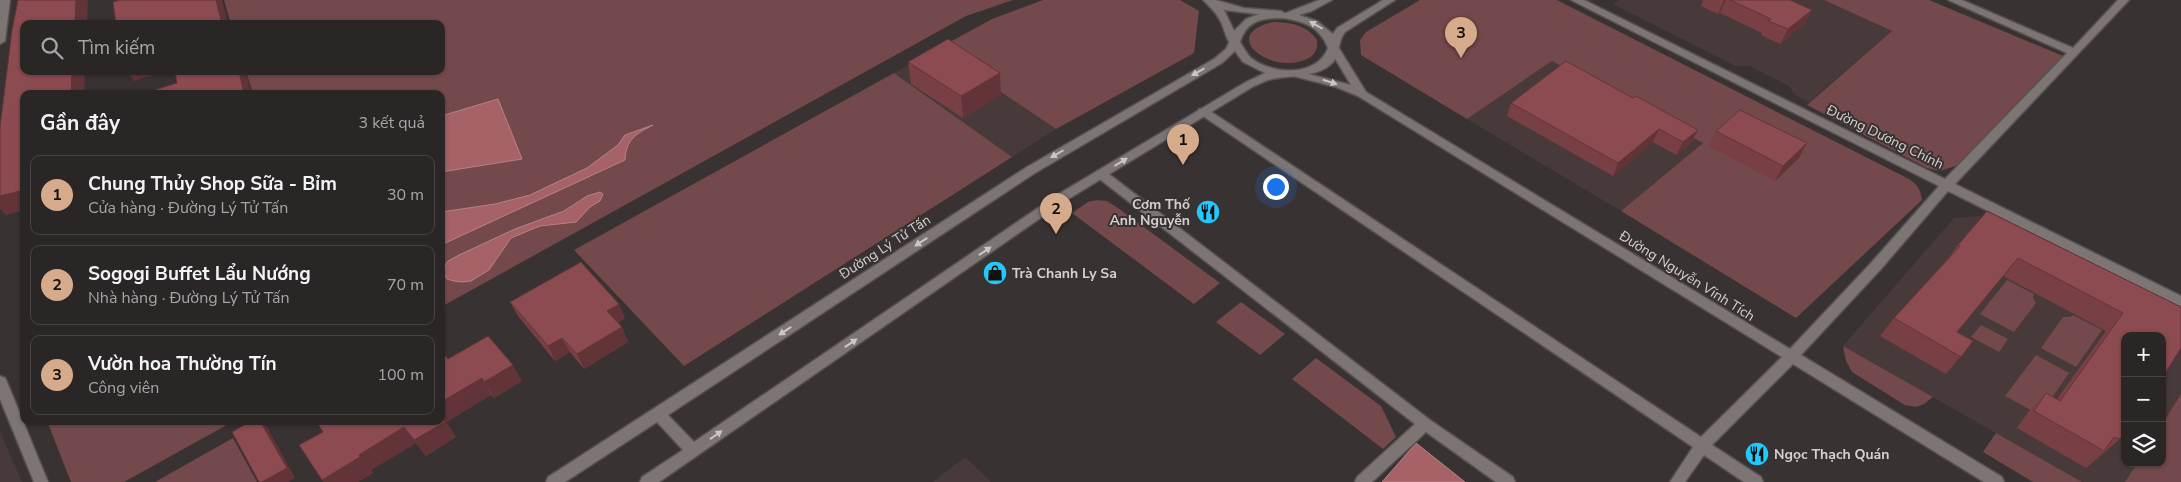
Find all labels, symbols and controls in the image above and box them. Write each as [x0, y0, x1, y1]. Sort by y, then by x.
pin: 3 [1445, 17, 1477, 58]
search box [20, 20, 445, 75]
one-way arrow [1310, 21, 1323, 30]
icon: search [38, 34, 66, 62]
text: Tìm kiếm [78, 35, 155, 61]
one-way arrow [1191, 68, 1204, 77]
one-way arrow [1323, 78, 1338, 86]
street label: Đường Dương Chính [1822, 100, 1947, 174]
text: Gần đây [40, 109, 120, 137]
text: 3 kết quả [358, 112, 425, 134]
pin: 1 [1167, 124, 1199, 165]
one-way arrow [1051, 150, 1064, 159]
one-way arrow [1114, 158, 1127, 167]
text: Chung Thủy Shop Sữa - Bỉm [88, 171, 337, 197]
your location [1263, 174, 1289, 200]
text: 1 [52, 184, 62, 206]
text: 30 m [387, 184, 424, 206]
pin: 2 [1040, 193, 1072, 234]
place label: Cơm Thố Anh Nguyễn [1109, 195, 1191, 230]
text: Cửa hàng · Đường Lý Tử Tấn [88, 197, 288, 219]
restaurant icon: Cơm Thố Anh Nguyễn [1195, 199, 1221, 225]
street label: Đường Lý Tử Tấn [835, 210, 934, 284]
street label: Đường Nguyễn Vĩnh Tích [1615, 226, 1759, 326]
one-way arrow [914, 237, 927, 247]
one-way arrow [978, 246, 991, 256]
shop icon: Trà Chanh Ly Sa [982, 260, 1008, 286]
text: Sogogi Buffet Lẩu Nướng [88, 261, 311, 287]
place label: Trà Chanh Ly Sa [1012, 264, 1117, 283]
text: 2 [52, 274, 62, 296]
text: 70 m [387, 274, 424, 296]
text: Nhà hàng · Đường Lý Tử Tấn [88, 287, 290, 309]
one-way arrow [778, 326, 791, 336]
map controls [2121, 332, 2166, 467]
button: + [2121, 332, 2166, 377]
one-way arrow [844, 338, 857, 348]
text: Vườn hoa Thường Tín [88, 351, 277, 377]
text: 3 [52, 364, 62, 386]
text: 100 m [377, 364, 424, 386]
text: Công viên [88, 377, 159, 399]
button: − [2121, 377, 2166, 422]
button: layers [2121, 422, 2166, 467]
one-way arrow [710, 430, 723, 440]
restaurant icon: Ngọc Thạch Quán [1744, 441, 1770, 467]
place label: Ngọc Thạch Quán [1774, 445, 1889, 464]

